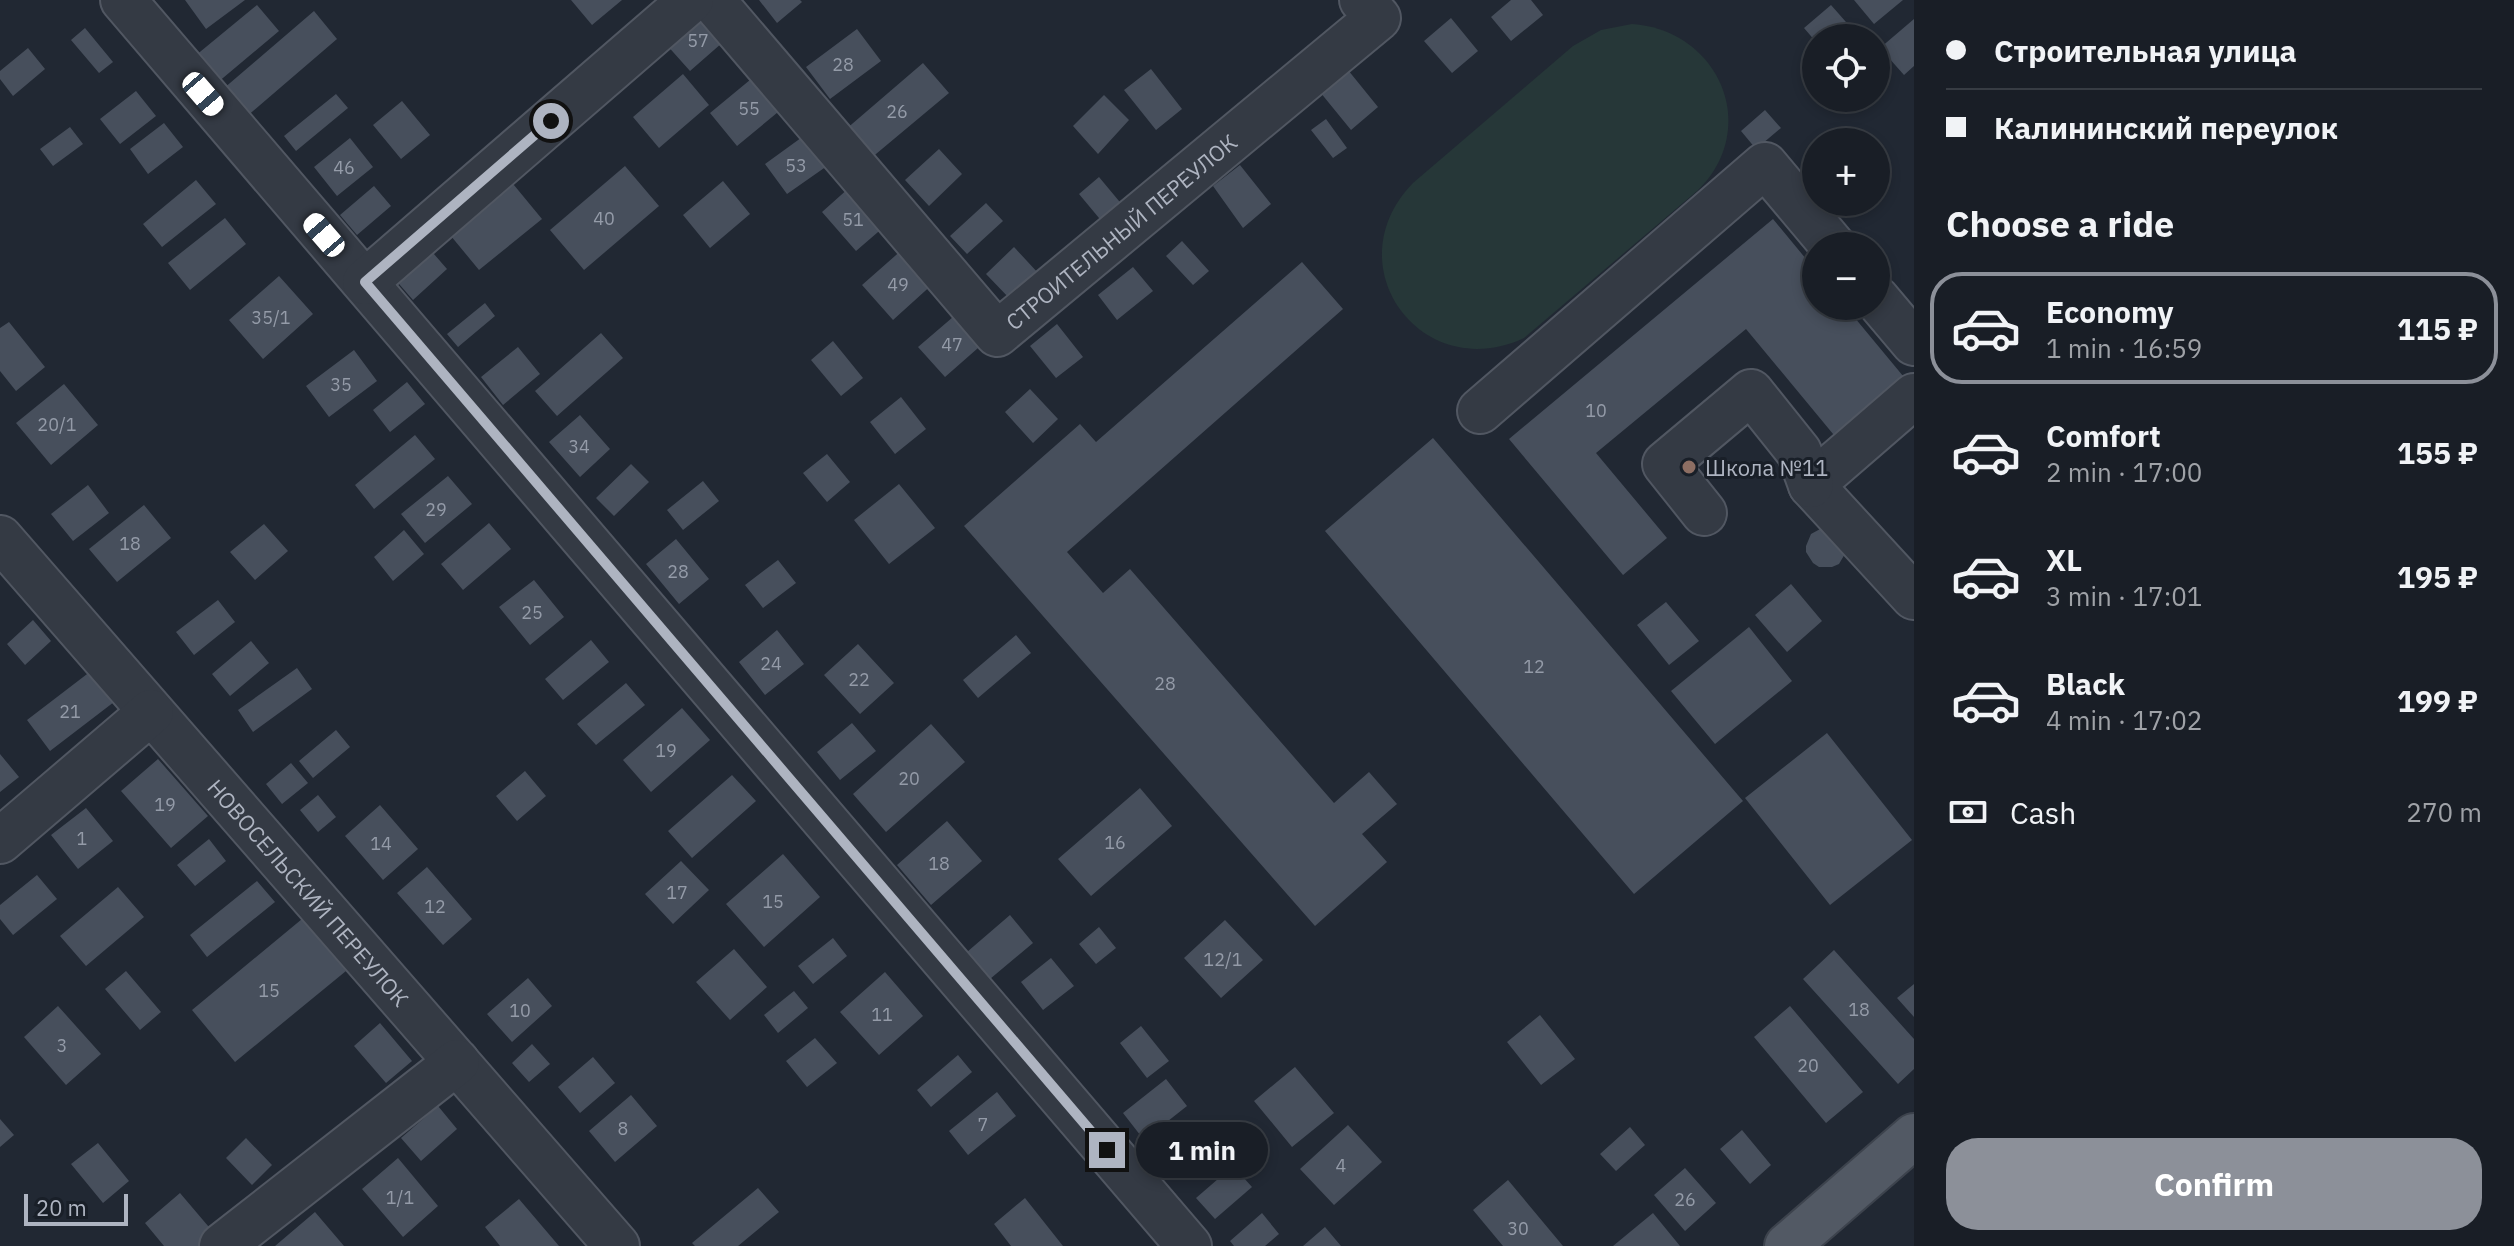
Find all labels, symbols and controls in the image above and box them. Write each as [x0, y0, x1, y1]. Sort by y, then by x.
map controls [1802, 24, 1890, 320]
button: locate [1802, 24, 1890, 112]
house number: 57 [687, 29, 709, 52]
text: Строительная улица [1994, 31, 2297, 70]
house number: 28 [832, 53, 854, 76]
car [178, 68, 228, 120]
house number: 55 [738, 97, 760, 120]
house number: 26 [886, 100, 908, 123]
route start [533, 103, 569, 139]
text: Калининский переулок [1994, 108, 2338, 147]
street label: СТРОИТЕЛЬНЫЙ ПЕРЕУЛОК [999, 127, 1243, 336]
button: + [1802, 128, 1890, 216]
house number: 53 [785, 154, 807, 177]
house number: 46 [333, 156, 355, 179]
text: Choose a ride [1946, 200, 2174, 247]
house number: 40 [593, 207, 615, 230]
house number: 51 [842, 208, 864, 231]
car [299, 209, 349, 261]
button: − [1802, 232, 1890, 320]
house number: 49 [887, 273, 909, 296]
icon: car [1950, 292, 2022, 364]
text: Economy [2046, 292, 2174, 331]
house number: 35/1 [251, 306, 291, 329]
text: 115 ₽ [2397, 309, 2478, 348]
text: 1 min · 16:59 [2046, 331, 2202, 365]
house number: 47 [941, 333, 963, 356]
house number: 35 [330, 373, 352, 396]
house number: 10 [1585, 399, 1607, 422]
house number: 20/1 [37, 413, 77, 436]
icon: car [1950, 416, 2022, 488]
text: Comfort [2046, 416, 2161, 455]
text: 155 ₽ [2397, 433, 2478, 472]
house number: 34 [568, 435, 590, 458]
place label: Школа №11 [1705, 453, 1828, 482]
text: 2 min · 17:00 [2046, 455, 2202, 489]
marker: Школа №11 [1680, 458, 1698, 476]
house number: 29 [425, 498, 447, 521]
house number: 18 [119, 532, 141, 555]
icon: car [1950, 540, 2022, 612]
text: XL [2046, 540, 2082, 579]
text: 195 ₽ [2397, 557, 2478, 596]
house number: 28 [667, 560, 689, 583]
text: 3 min · 17:01 [2046, 579, 2202, 613]
house number: 25 [521, 601, 543, 624]
house number: 24 [760, 652, 782, 675]
house number: 12 [1523, 655, 1545, 678]
icon: car [1950, 664, 2022, 736]
text: Black [2046, 664, 2125, 703]
house number: 22 [848, 668, 870, 691]
house number: 28 [1154, 672, 1176, 695]
text: 199 ₽ [2397, 681, 2478, 720]
house number: 21 [59, 700, 81, 723]
text: 4 min · 17:02 [2046, 703, 2202, 737]
house number: 19 [655, 739, 677, 762]
house number: 20 [898, 767, 920, 790]
street label: НОВОСЕЛЬСКИЙ ПЕРЕУЛОК [202, 773, 416, 1012]
icon: cash [1946, 790, 1990, 834]
house number: 19 [154, 793, 176, 816]
text: Cash [2010, 793, 2076, 832]
text: 270 m [2406, 795, 2482, 829]
house number: 1 [77, 827, 87, 850]
house number: 16 [1104, 831, 1126, 854]
house number: 14 [370, 832, 392, 855]
house number: 18 [928, 852, 950, 875]
house number: 17 [666, 881, 688, 904]
house number: 15 [762, 890, 784, 913]
house number: 12 [424, 895, 446, 918]
house number: 12/1 [1203, 948, 1243, 971]
house number: 15 [258, 979, 280, 1002]
house number: 18 [1848, 998, 1870, 1021]
house number: 10 [509, 999, 531, 1022]
house number: 11 [871, 1003, 893, 1026]
house number: 3 [57, 1034, 67, 1057]
house number: 20 [1797, 1054, 1819, 1077]
house number: 7 [978, 1113, 988, 1136]
house number: 8 [618, 1117, 628, 1140]
callout: 1 min [1135, 1122, 1267, 1178]
route end [1089, 1132, 1125, 1168]
text: 1 min [1168, 1133, 1236, 1167]
button: Confirm [1946, 1138, 2482, 1230]
house number: 4 [1336, 1154, 1347, 1177]
house number: 1/1 [386, 1186, 414, 1209]
house number: 26 [1674, 1188, 1696, 1211]
scale bar [24, 1190, 128, 1226]
text: 20 m [36, 1193, 87, 1222]
house number: 30 [1507, 1217, 1529, 1240]

